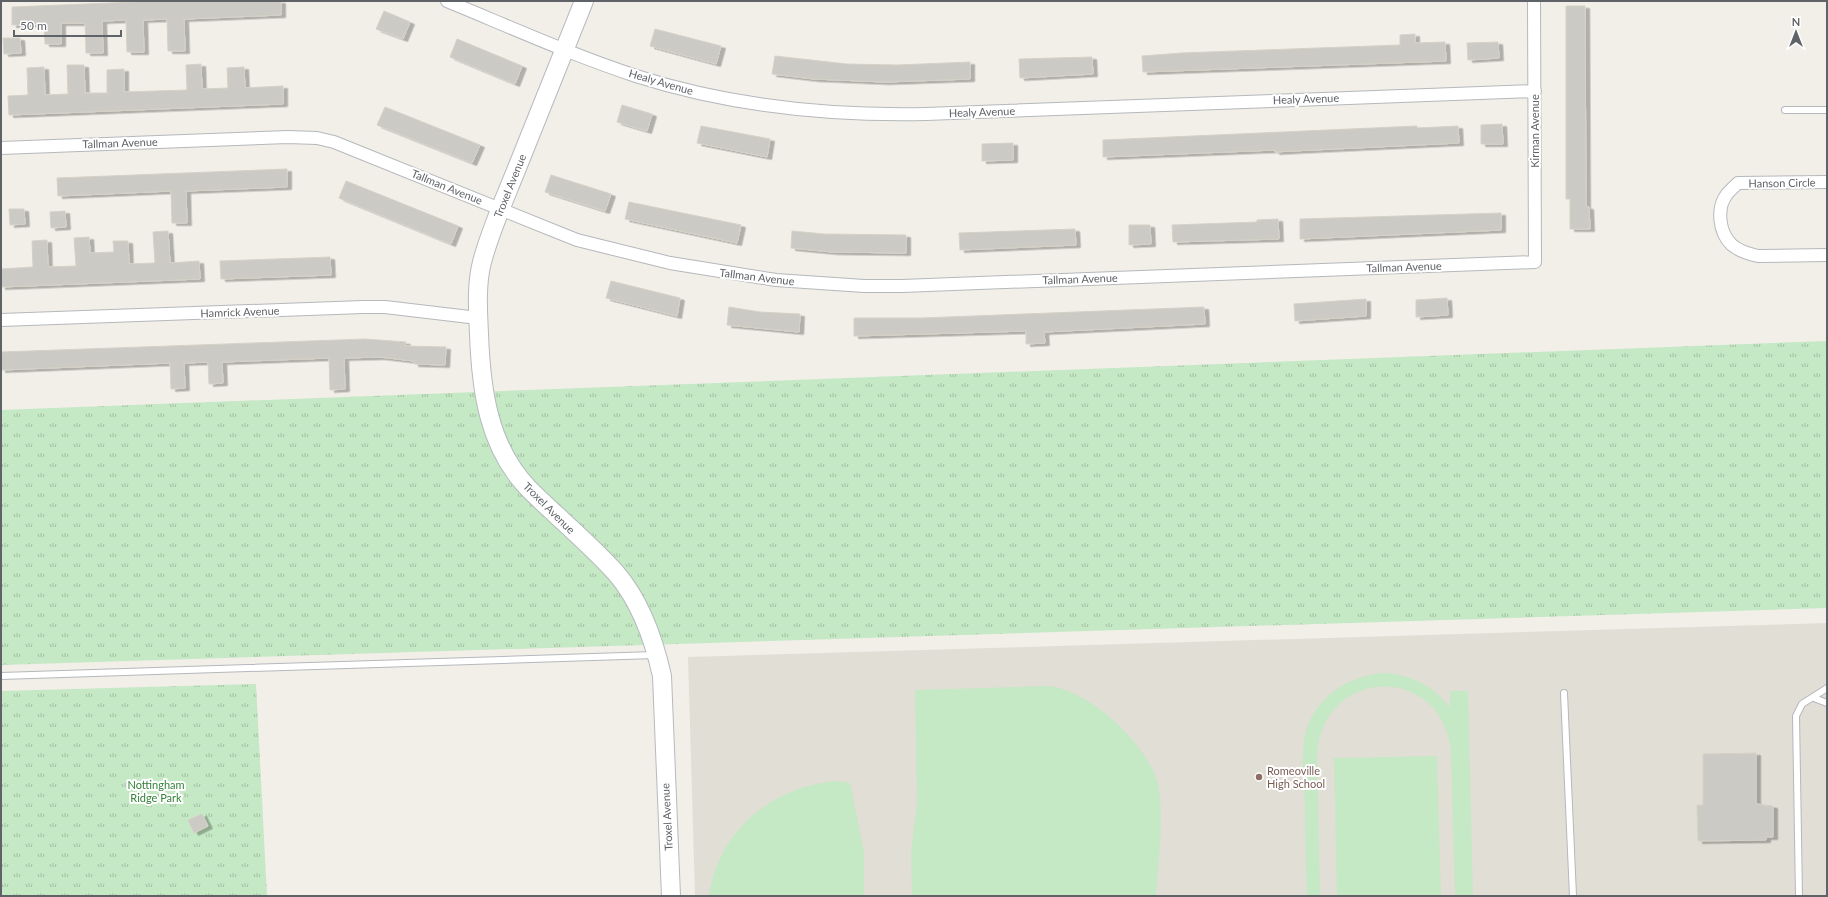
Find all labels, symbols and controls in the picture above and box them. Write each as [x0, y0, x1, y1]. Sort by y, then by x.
scale bar [14, 12, 121, 38]
north arrow [1776, 12, 1816, 52]
text: N [1792, 15, 1800, 28]
text: 50 m [20, 18, 47, 33]
street label: Healy Avenue [627, 66, 695, 97]
street label: Healy Avenue [1273, 91, 1340, 106]
street label: Kirman Avenue [1528, 94, 1541, 168]
street label: Healy Avenue [949, 104, 1016, 119]
street label: Tallman Avenue [82, 135, 158, 150]
street label: Troxel Avenue [491, 152, 528, 220]
street label: Tallman Avenue [410, 166, 485, 207]
street label: Hanson Circle [1748, 175, 1816, 190]
street label: Tallman Avenue [1366, 259, 1442, 274]
street label: Tallman Avenue [719, 265, 795, 288]
street label: Tallman Avenue [1042, 271, 1118, 286]
street label: Hamrick Avenue [200, 304, 280, 319]
street label: Troxel Avenue [521, 479, 578, 536]
place label: Romeoville High School [1267, 764, 1325, 790]
marker: Romeoville High School [1254, 772, 1264, 782]
park label: Nottingham Ridge Park [127, 778, 185, 804]
street label: Troxel Avenue [658, 783, 675, 851]

